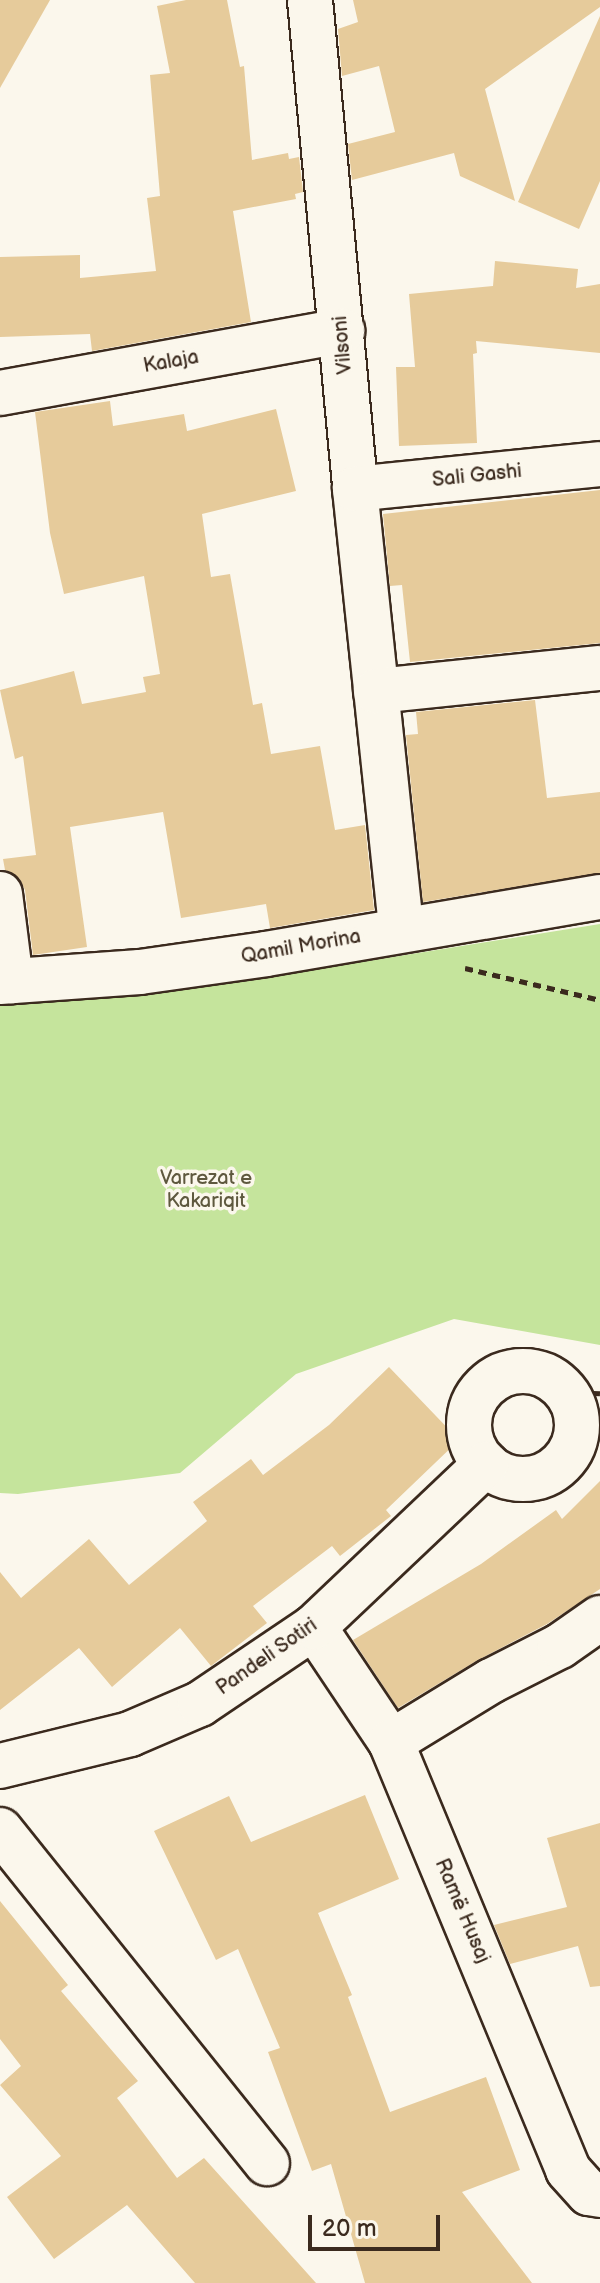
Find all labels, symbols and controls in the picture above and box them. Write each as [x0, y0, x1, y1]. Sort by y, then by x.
street label: Vilsoni [328, 315, 358, 375]
street label: Kalaja [141, 345, 201, 379]
street label: Sali Gashi [431, 459, 523, 493]
street label: Qamil Morina [239, 925, 363, 969]
park label: Varrezat e Kakariqit [160, 1167, 252, 1214]
street label: Pandeli Sotiri [212, 1613, 322, 1701]
street label: Ramë Husaj [429, 1855, 495, 1967]
scale bar [312, 2199, 444, 2249]
text: 20 m [322, 2214, 377, 2243]

